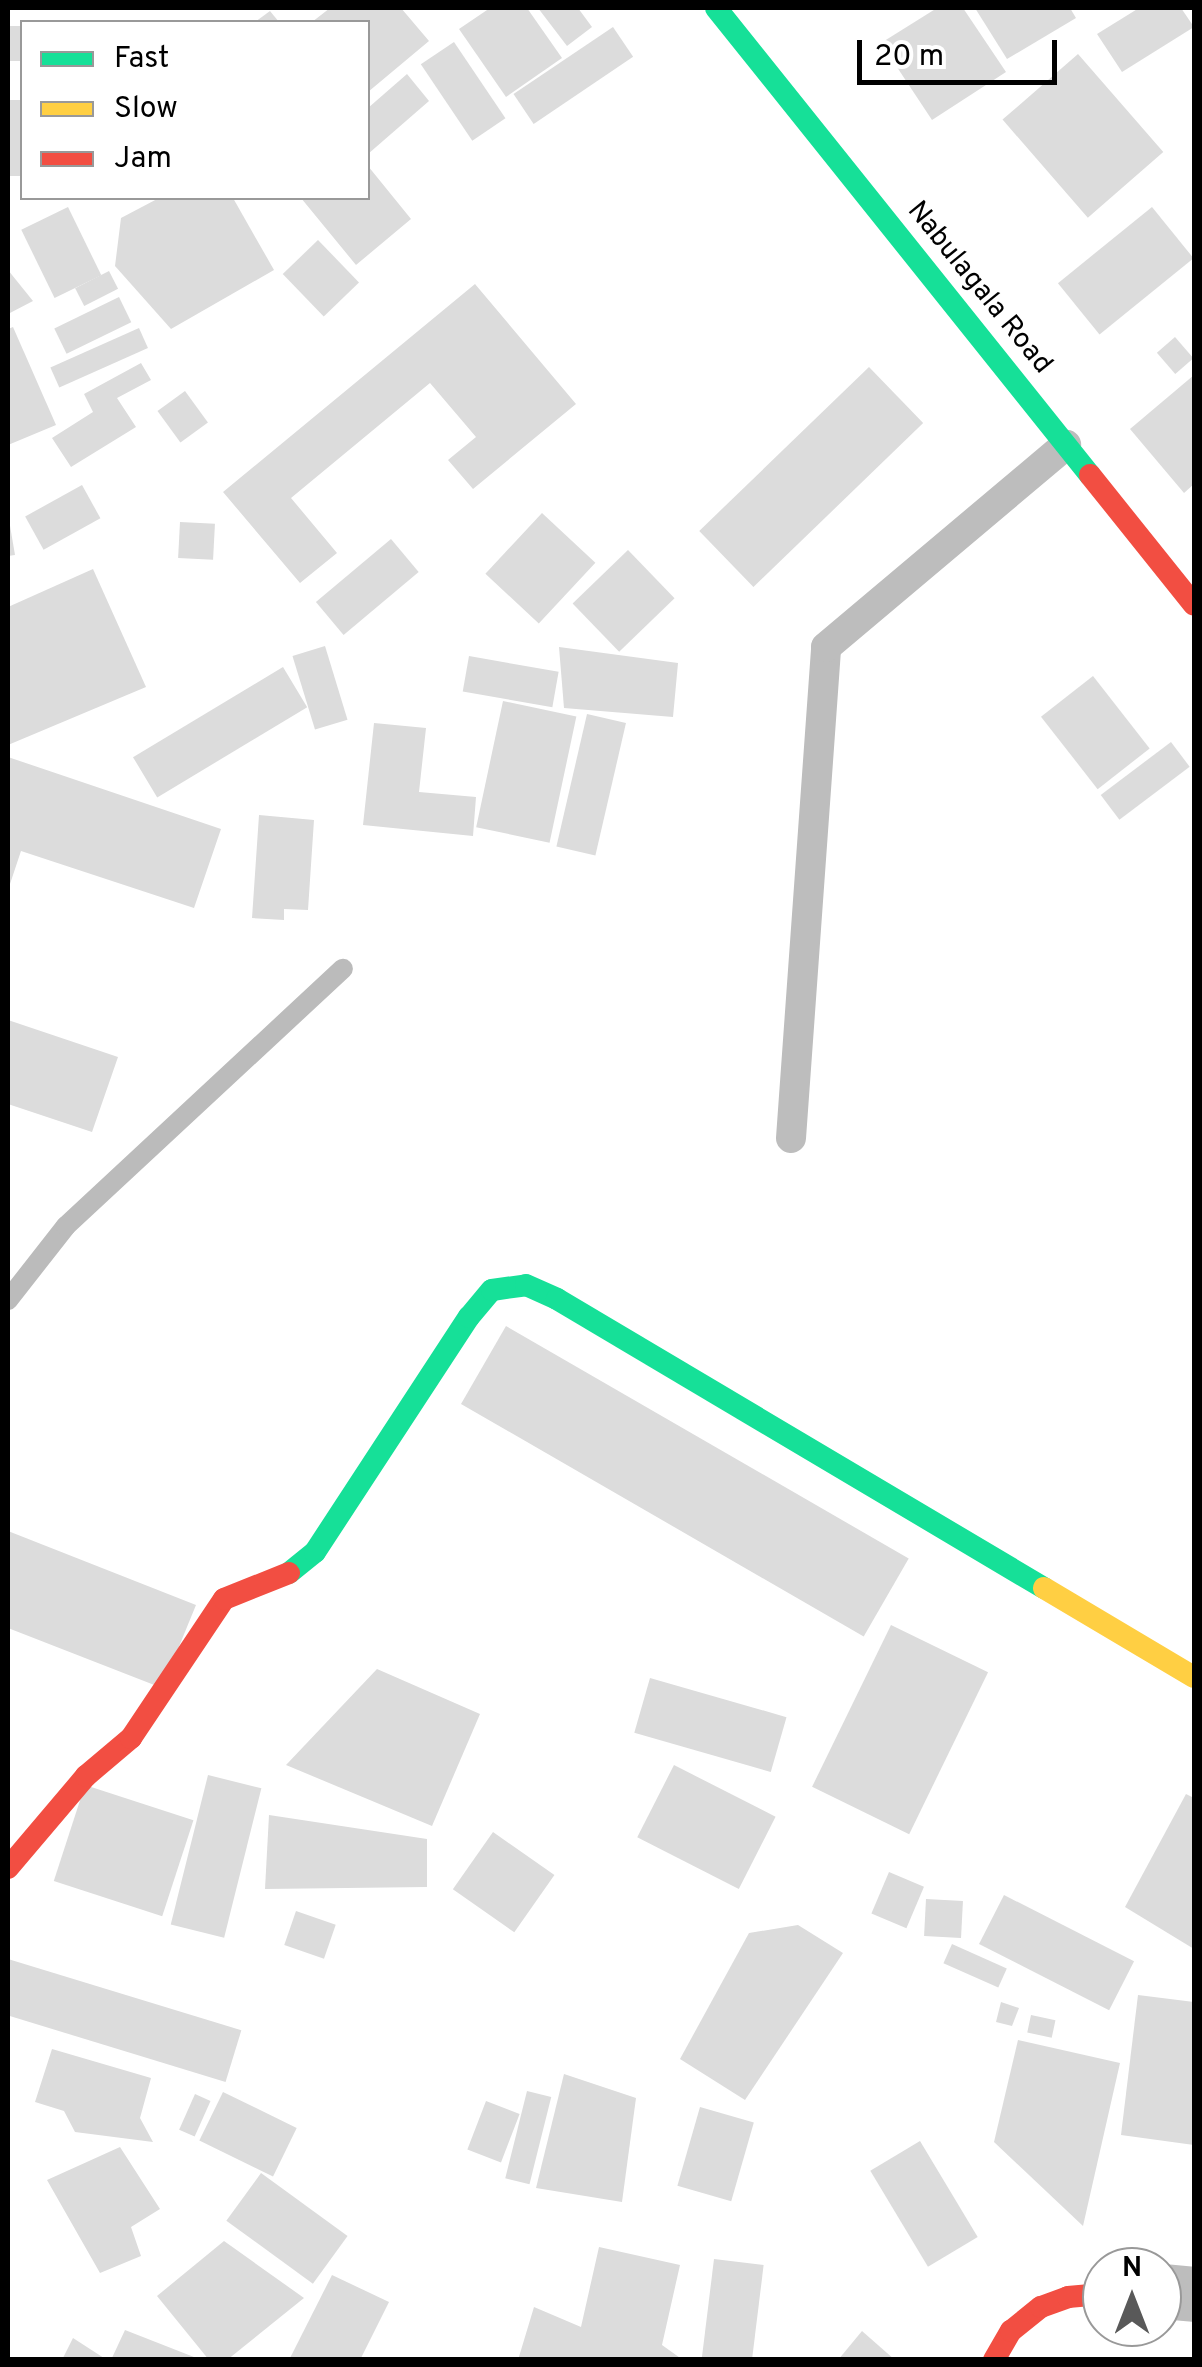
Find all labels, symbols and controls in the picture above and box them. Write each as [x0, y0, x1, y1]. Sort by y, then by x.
legend [20, 20, 370, 200]
scale bar [862, 20, 1062, 82]
text: 20 m [874, 39, 944, 76]
text: Fast [114, 41, 169, 78]
text: Slow [114, 91, 178, 128]
text: Jam [114, 141, 172, 178]
street label: Nabulagala Road [899, 195, 1059, 381]
north arrow [1082, 2247, 1182, 2347]
text: N [1122, 2251, 1142, 2287]

